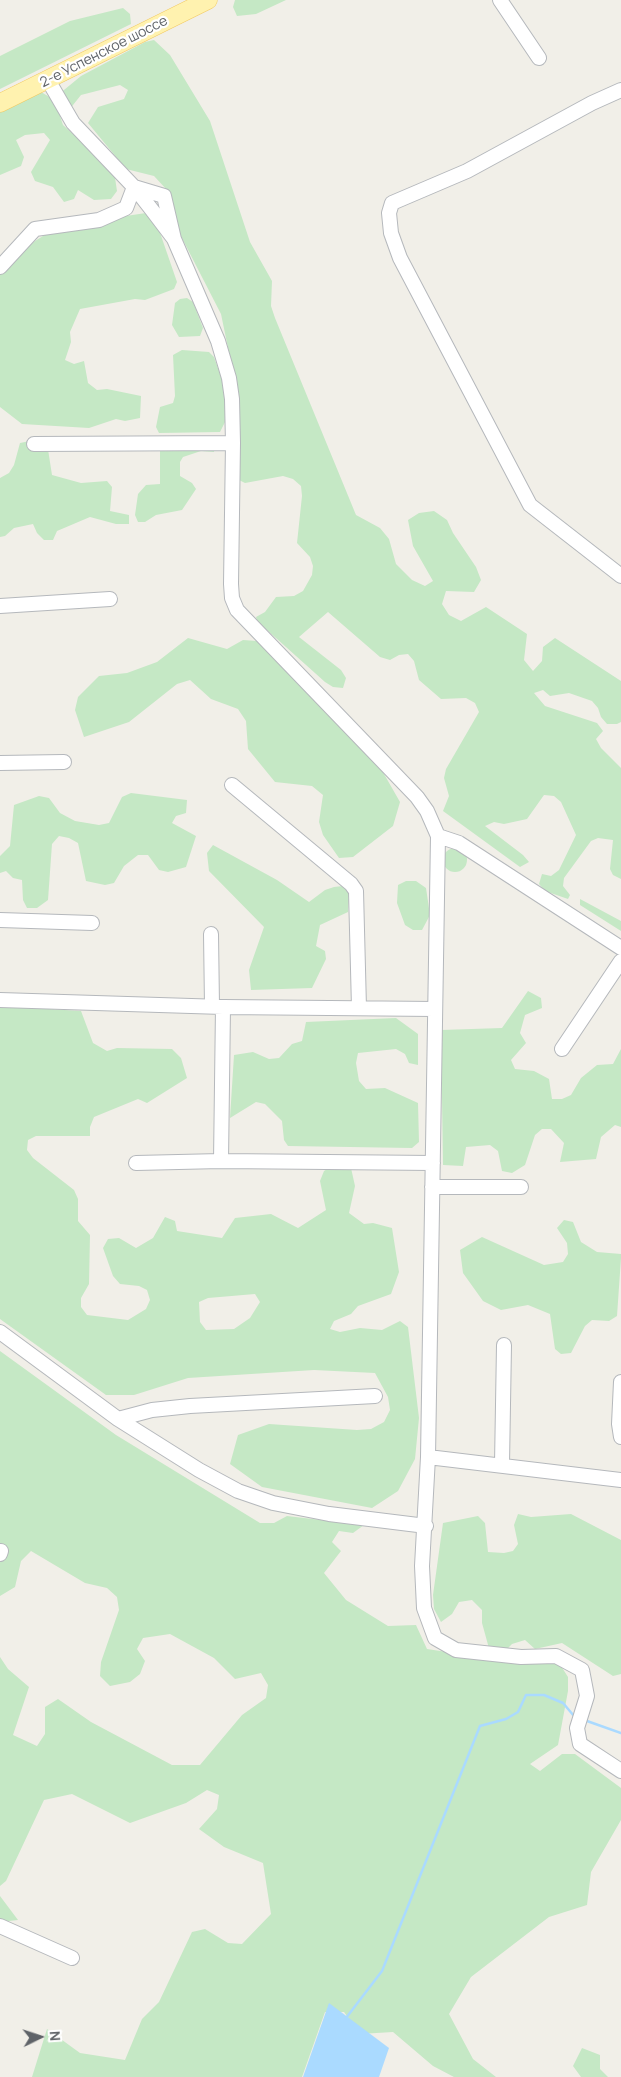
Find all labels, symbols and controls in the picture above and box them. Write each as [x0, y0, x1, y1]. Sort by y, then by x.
street label: 2-е Успенское шоссе [37, 13, 171, 91]
north arrow [15, 2012, 65, 2062]
text: N [46, 2030, 65, 2042]

